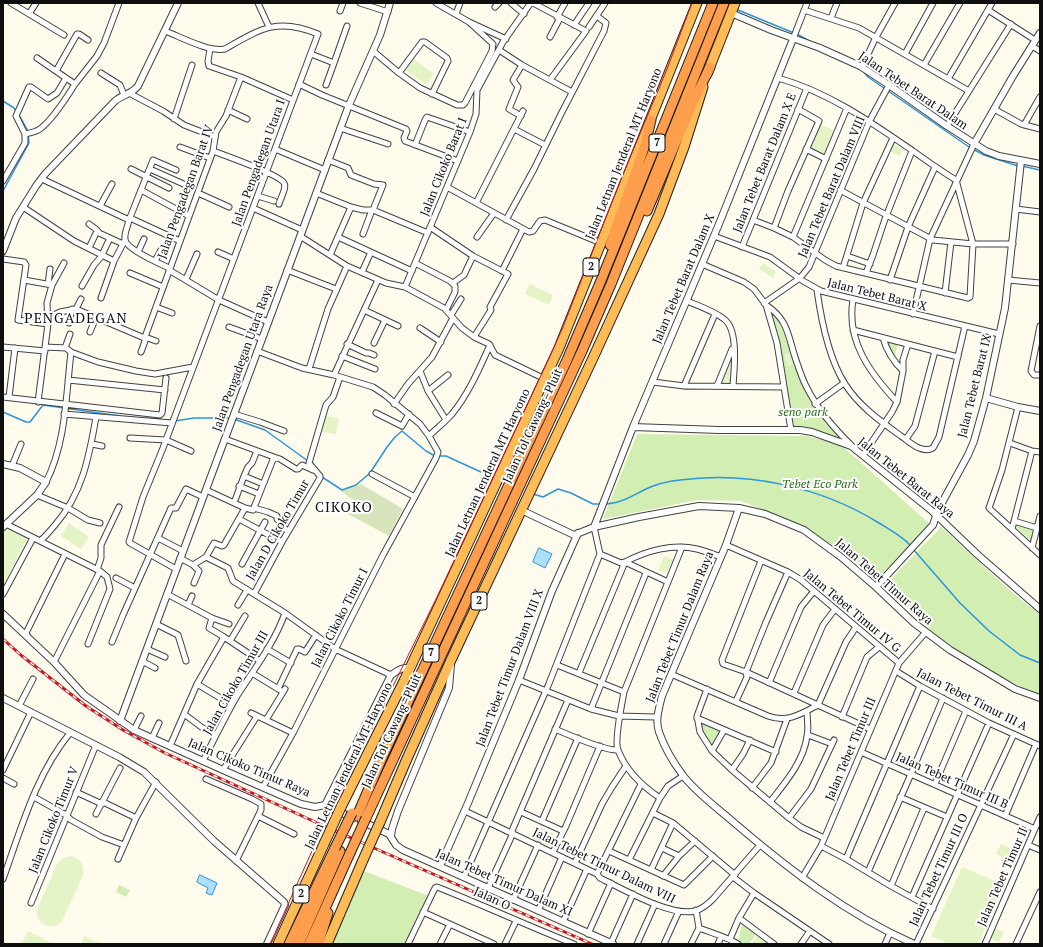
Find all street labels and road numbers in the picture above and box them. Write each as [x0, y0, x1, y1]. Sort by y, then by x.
street label: Jalan Tebet Barat Dalam [856, 49, 970, 133]
street label: Jalan Letnan Jenderal MT Haryono [583, 66, 665, 242]
street label: Jalan Tebet Barat Dalam X E [730, 91, 800, 235]
street label: Jalan Pengadegan Utara I [229, 98, 289, 228]
street label: Jalan Tebet Barat Dalam VIII [796, 114, 868, 260]
street label: Jalan Cikoko Barat I [418, 116, 470, 218]
street label: Jalan Pengadegan Barat IV [155, 123, 217, 261]
road number: 7 [649, 134, 665, 152]
street label: Jalan Tebet Barat Dalam X [650, 212, 718, 346]
road number: 2 [583, 258, 599, 276]
street label: Jalan Tebet Barat X [826, 276, 928, 314]
street label: Jalan Pengadegan Utara Raya [210, 283, 276, 433]
street label: Jalan Tebet Barat IX [955, 333, 995, 439]
street label: Jalan Tol Cawang–Pluit [500, 366, 566, 486]
street label: Jalan Letnan Jenderal MT Haryono [443, 387, 533, 559]
street label: Jalan Tebet Barat Raya [855, 435, 957, 521]
street label: Jalan D Cikoko Timur [243, 477, 313, 583]
street label: Jalan Tebet Timur Raya [832, 536, 936, 628]
street label: Jalan Tebet Timur Dalam Raya [643, 549, 717, 705]
street label: Jalan Cikoko Timur I [309, 566, 371, 670]
street label: Jalan Tebet Timur IV G [801, 566, 903, 656]
street label: Jalan Tebet Timur Dalam VIII X [473, 587, 547, 749]
road number: 2 [471, 592, 487, 610]
street label: Jalan Cikoko Timur III [200, 628, 272, 738]
road number: 7 [423, 644, 439, 662]
street label: Jalan Tebet Timur III A [914, 666, 1030, 734]
street label: Jalan Tol Cawang–Pluit [359, 671, 425, 791]
street label: Jalan Letnan Jenderal MT Haryono [302, 680, 396, 852]
street label: Jalan Tebet Timur III [823, 695, 879, 803]
street label: Jalan Cikoko Timur Raya [186, 736, 312, 800]
street label: Jalan Tebet Timur III B [894, 750, 1010, 812]
street label: Jalan Cikoko Timur V [26, 765, 82, 875]
street label: Jalan Tebet Timur III O [907, 811, 971, 929]
street label: Jalan Tebet Timur Dalam VIII [530, 825, 678, 907]
street label: Jalan Tebet Timur II [975, 825, 1031, 929]
street label: Jalan Tebet Timur Dalam XI [433, 846, 575, 920]
street label: Jalan O [471, 884, 513, 914]
road number: 2 [293, 885, 309, 903]

